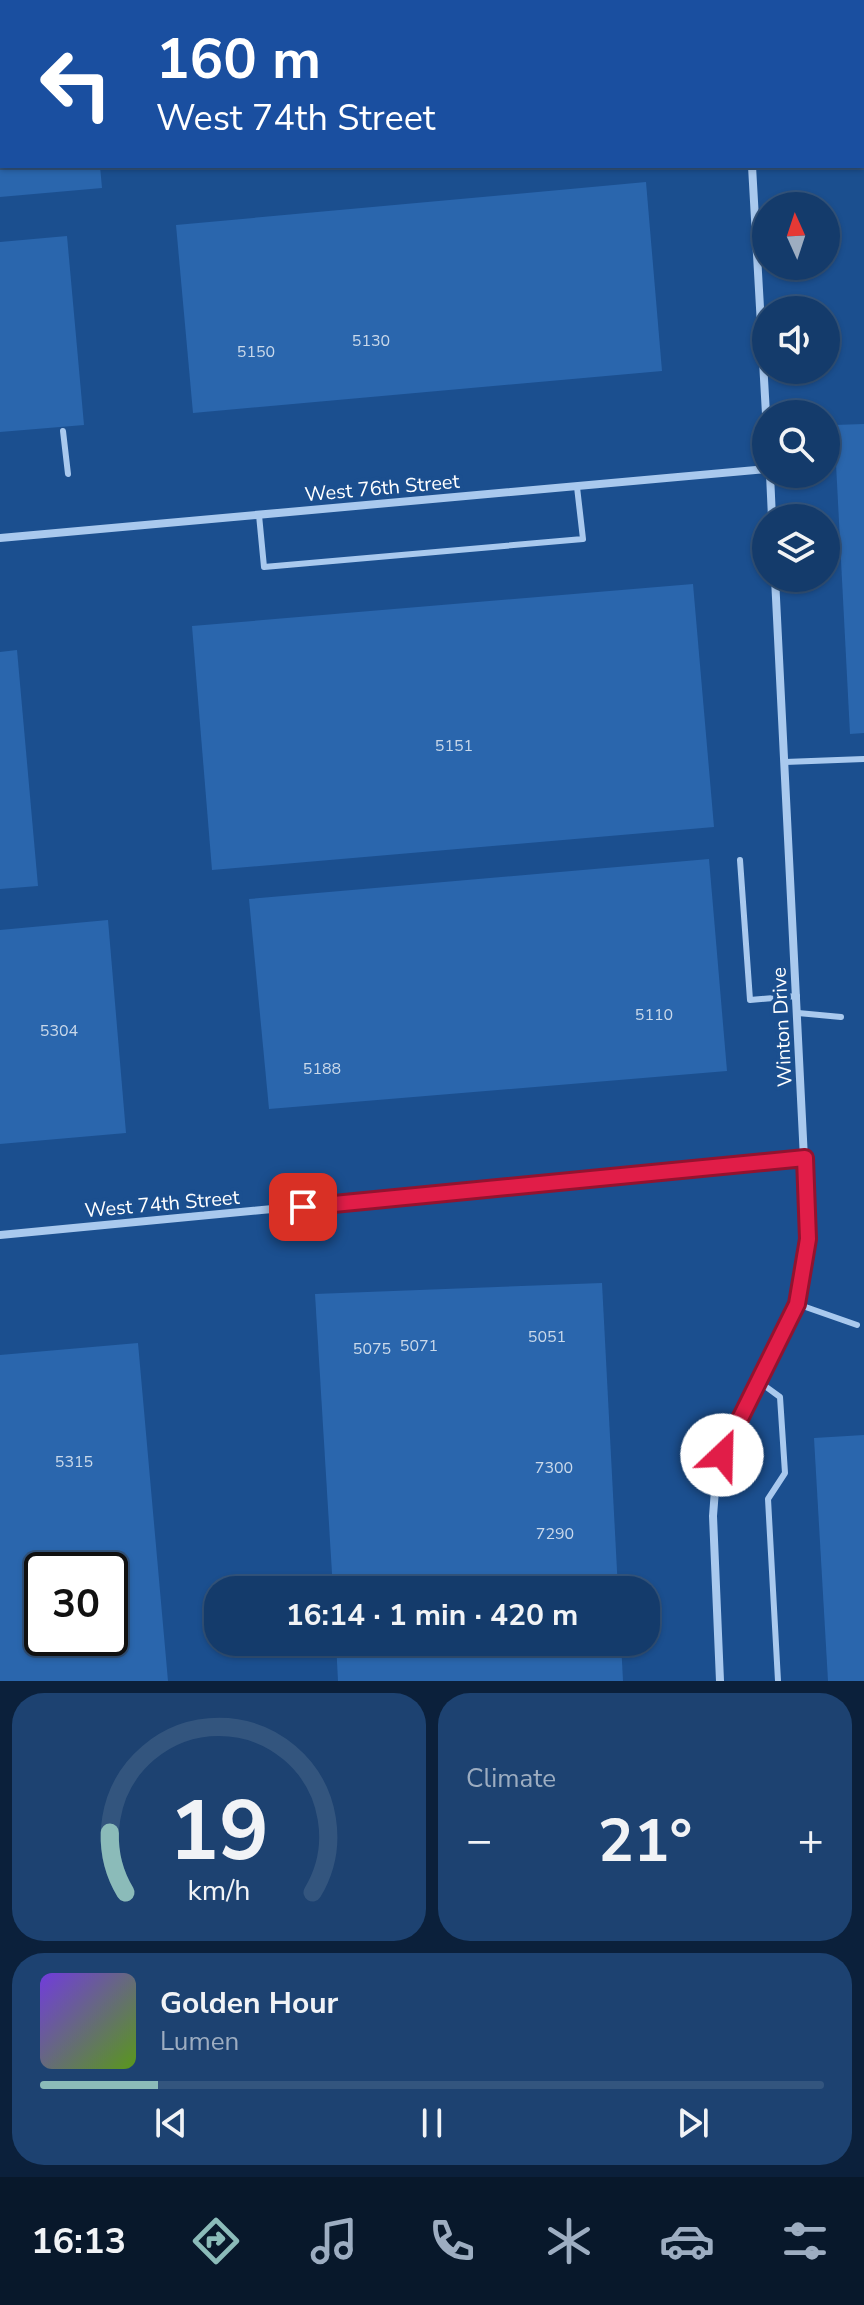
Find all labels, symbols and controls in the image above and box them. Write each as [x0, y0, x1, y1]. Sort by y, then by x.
text: 160 m [156, 21, 321, 98]
icon: left [24, 32, 128, 136]
text: West 74th Street [156, 94, 435, 143]
north arrow [752, 192, 840, 280]
map controls [752, 192, 840, 592]
button: sound [752, 296, 840, 384]
house number: 5130 [352, 330, 390, 352]
house number: 5150 [237, 341, 275, 363]
button: search [752, 400, 840, 488]
street label: West 76th Street [304, 468, 461, 508]
button: layers [752, 504, 840, 592]
house number: 5151 [435, 735, 473, 757]
street label: Winton Drive [765, 966, 799, 1088]
house number: 5110 [635, 1004, 673, 1026]
house number: 5304 [40, 1020, 79, 1042]
house number: 5188 [303, 1058, 341, 1080]
pin [269, 1173, 337, 1241]
street label: West 74th Street [84, 1184, 241, 1224]
icon: arrive [281, 1185, 325, 1229]
house number: 5051 [528, 1326, 566, 1348]
house number: 5071 [400, 1335, 438, 1357]
house number: 5075 [353, 1338, 391, 1360]
position arrow [680, 1413, 764, 1497]
house number: 5315 [55, 1451, 93, 1473]
house number: 7300 [535, 1457, 573, 1479]
house number: 7290 [536, 1523, 574, 1545]
speed limit sign: 30 [24, 1552, 128, 1656]
text: 16:14 · 1 min · 420 m [286, 1595, 578, 1636]
text: Climate [466, 1761, 556, 1796]
text: 19 [169, 1775, 269, 1888]
text: 21° [598, 1800, 692, 1882]
text: − [466, 1811, 492, 1871]
text: + [798, 1811, 824, 1871]
text: km/h [188, 1871, 250, 1910]
text: Golden Hour [160, 1983, 338, 2024]
text: Lumen [160, 2024, 239, 2059]
icon: previous [149, 2101, 193, 2145]
icon: pause [410, 2101, 454, 2145]
icon: next [671, 2101, 715, 2145]
icon: directions [188, 2213, 244, 2269]
icon: music [306, 2213, 362, 2269]
icon: phone [424, 2213, 480, 2269]
icon: climate [541, 2213, 597, 2269]
icon: car [659, 2213, 715, 2269]
icon: filters [777, 2213, 833, 2269]
text: 16:13 [31, 2217, 126, 2266]

